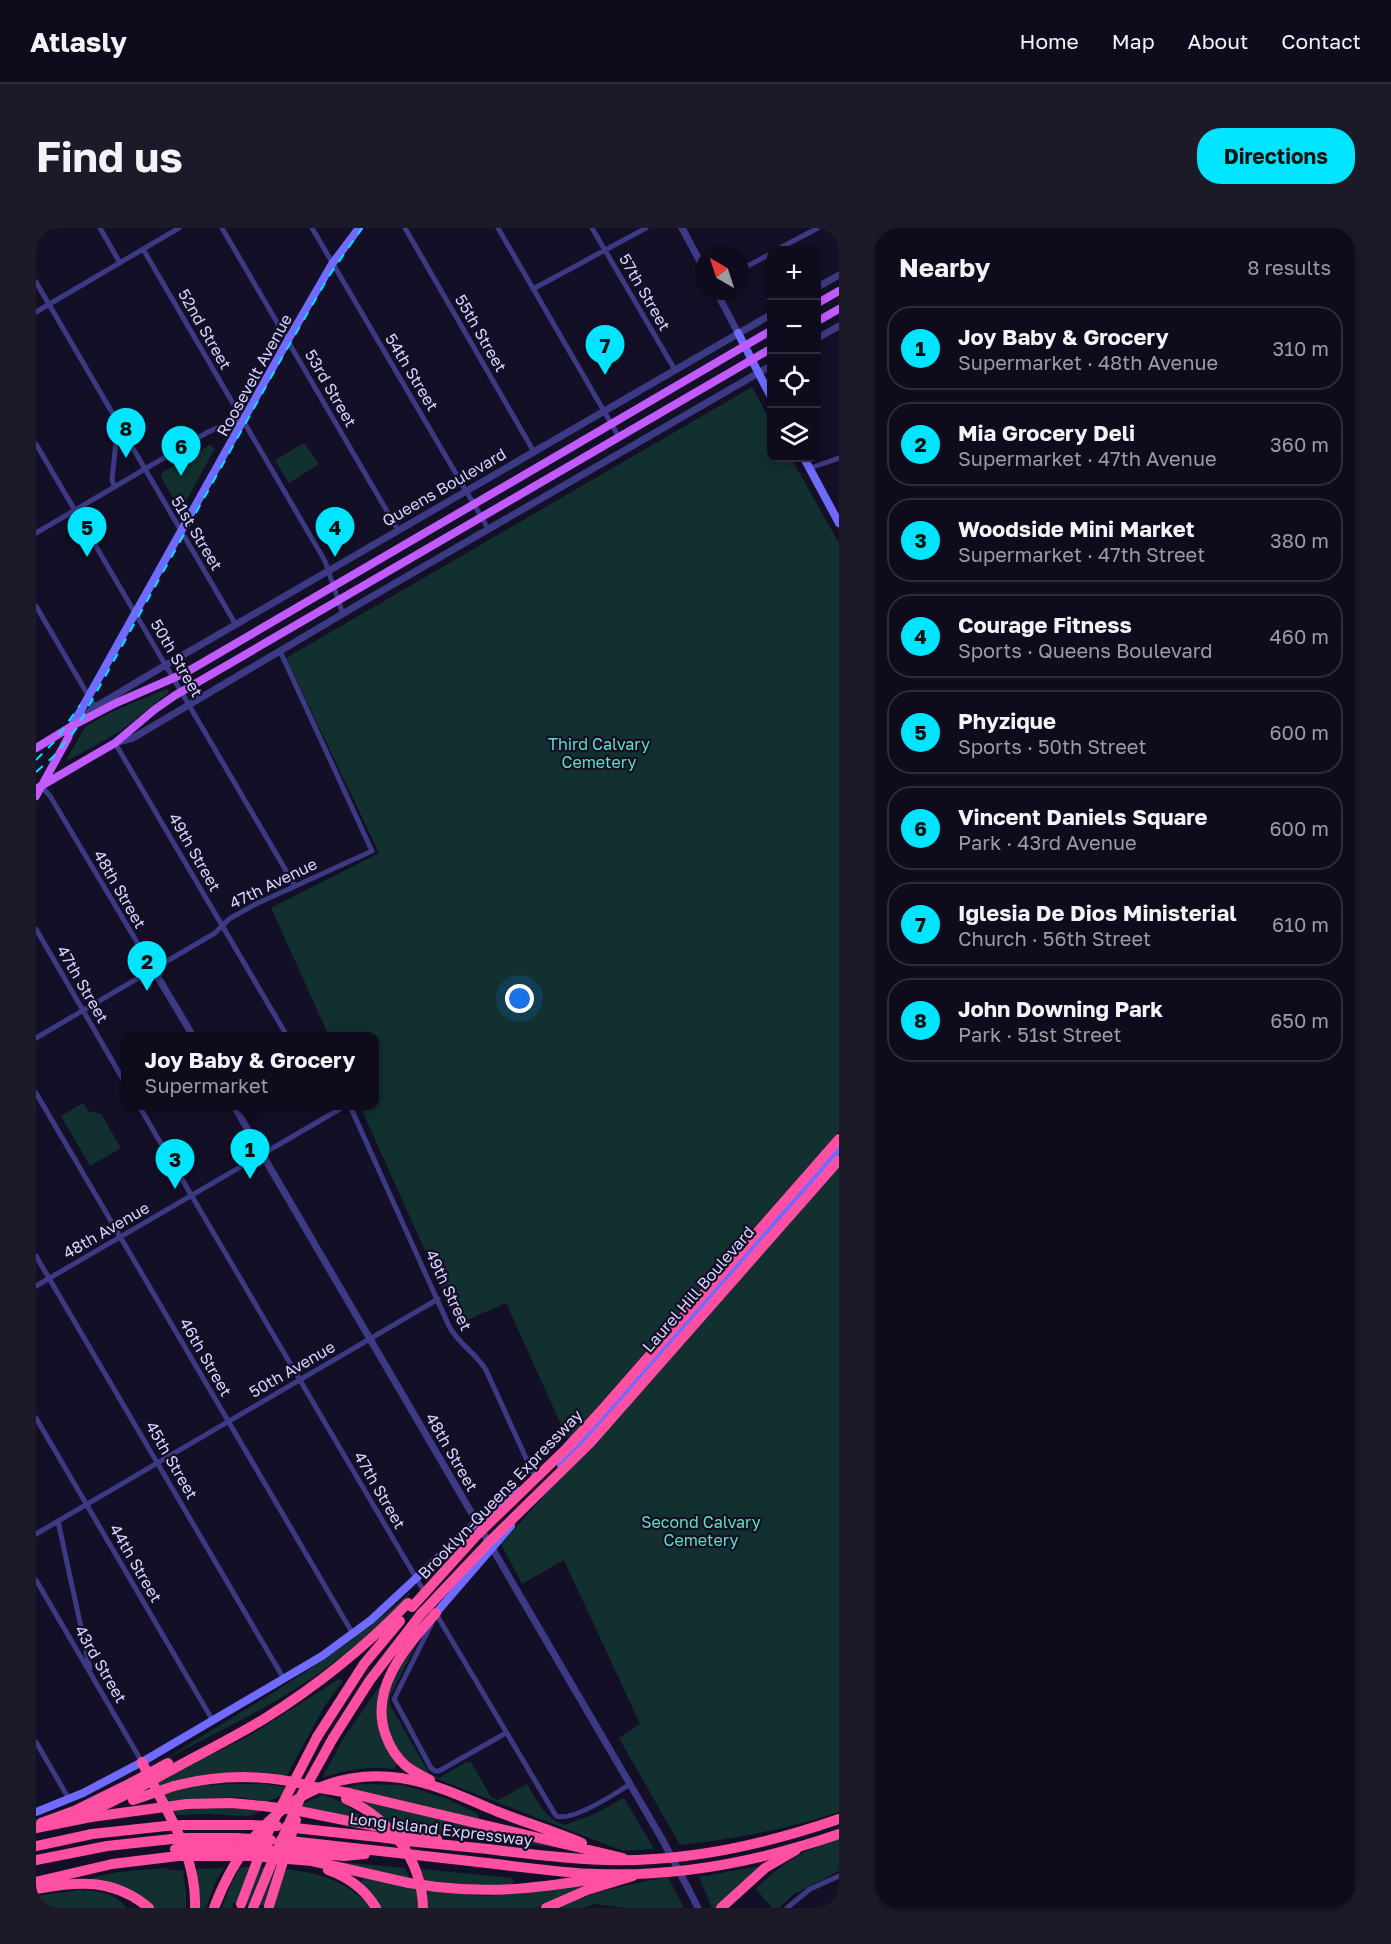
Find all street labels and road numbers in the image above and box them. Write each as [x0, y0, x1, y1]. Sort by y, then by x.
street label: 57th Street [615, 250, 675, 334]
street label: 52nd Street [174, 285, 236, 373]
street label: 55th Street [451, 291, 511, 375]
street label: Roosevelt Avenue [212, 310, 296, 440]
street label: 54th Street [381, 330, 443, 414]
street label: 53rd Street [301, 346, 361, 430]
street label: Queens Boulevard [378, 443, 510, 531]
street label: 51st Street [167, 492, 227, 574]
street label: 50th Street [147, 615, 207, 701]
street label: 49th Street [165, 809, 225, 895]
street label: 48th Street [90, 846, 150, 932]
street label: 47th Avenue [226, 853, 320, 913]
street label: 47th Street [53, 942, 113, 1026]
street label: 48th Avenue [59, 1197, 153, 1263]
street label: Laurel Hill Boulevard [638, 1222, 758, 1356]
street label: 49th Street [422, 1246, 476, 1334]
street label: 46th Street [176, 1314, 236, 1400]
street label: 50th Avenue [245, 1336, 339, 1402]
street label: Brooklyn-Queens Expressway [414, 1405, 586, 1583]
street label: 48th Street [422, 1409, 482, 1495]
street label: 45th Street [142, 1417, 202, 1503]
street label: 47th Street [350, 1448, 410, 1532]
street label: 44th Street [106, 1520, 166, 1606]
street label: 43rd Street [71, 1622, 131, 1706]
street label: Long Island Expressway [348, 1808, 534, 1850]

